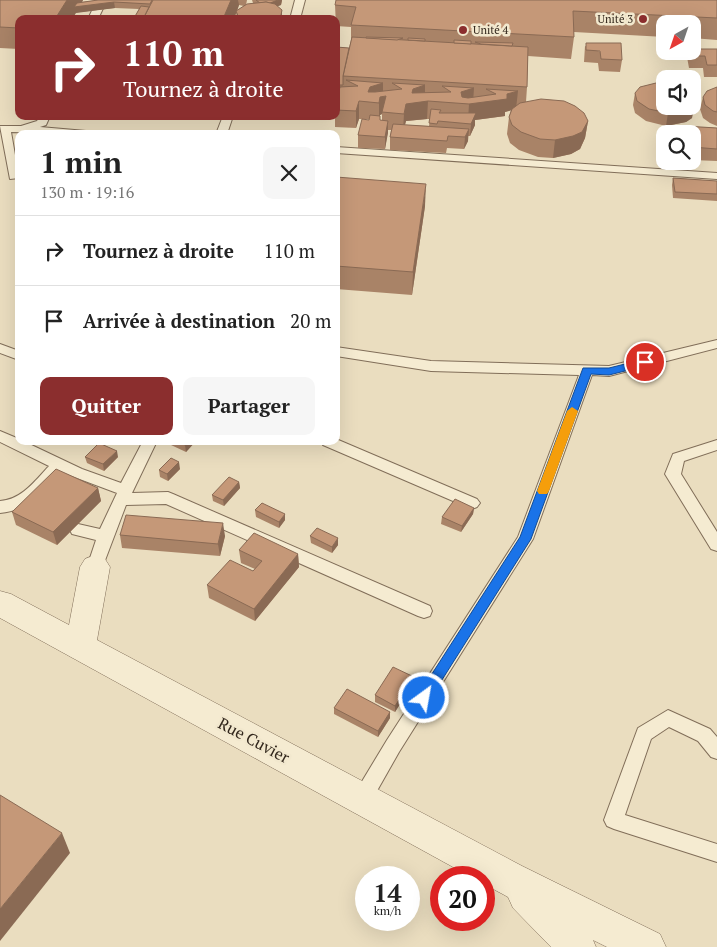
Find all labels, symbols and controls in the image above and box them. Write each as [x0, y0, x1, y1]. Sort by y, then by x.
place label: Unité 3 [598, 12, 633, 26]
marker: Unité 3 [637, 13, 649, 25]
north arrow [656, 15, 701, 60]
map controls [656, 15, 701, 170]
place label: Unité 4 [473, 23, 509, 37]
marker: Unité 4 [457, 24, 469, 36]
text: 110 m [123, 30, 224, 76]
icon: right [40, 35, 105, 100]
button: sound [656, 70, 701, 115]
text: Tournez à droite [123, 74, 284, 103]
button: search [656, 125, 701, 170]
text: 1 min [40, 142, 122, 182]
button: close [263, 147, 315, 199]
text: 130 m · 19:16 [40, 181, 134, 203]
icon: right [40, 237, 68, 265]
text: Tournez à droite [83, 238, 234, 263]
text: 110 m [264, 238, 315, 263]
icon: arrive [40, 307, 68, 335]
text: Arrivée à destination [83, 308, 275, 333]
text: 20 m [290, 308, 331, 333]
pin [624, 341, 666, 383]
icon: arrive [631, 348, 659, 376]
button: Quitter [40, 377, 173, 435]
button: Partager [183, 377, 315, 435]
position arrow [397, 671, 449, 723]
street label: Rue Cuvier [214, 712, 294, 768]
speed limit sign: 20 [430, 866, 495, 931]
text: 14 [373, 876, 402, 909]
text: km/h [374, 903, 401, 918]

